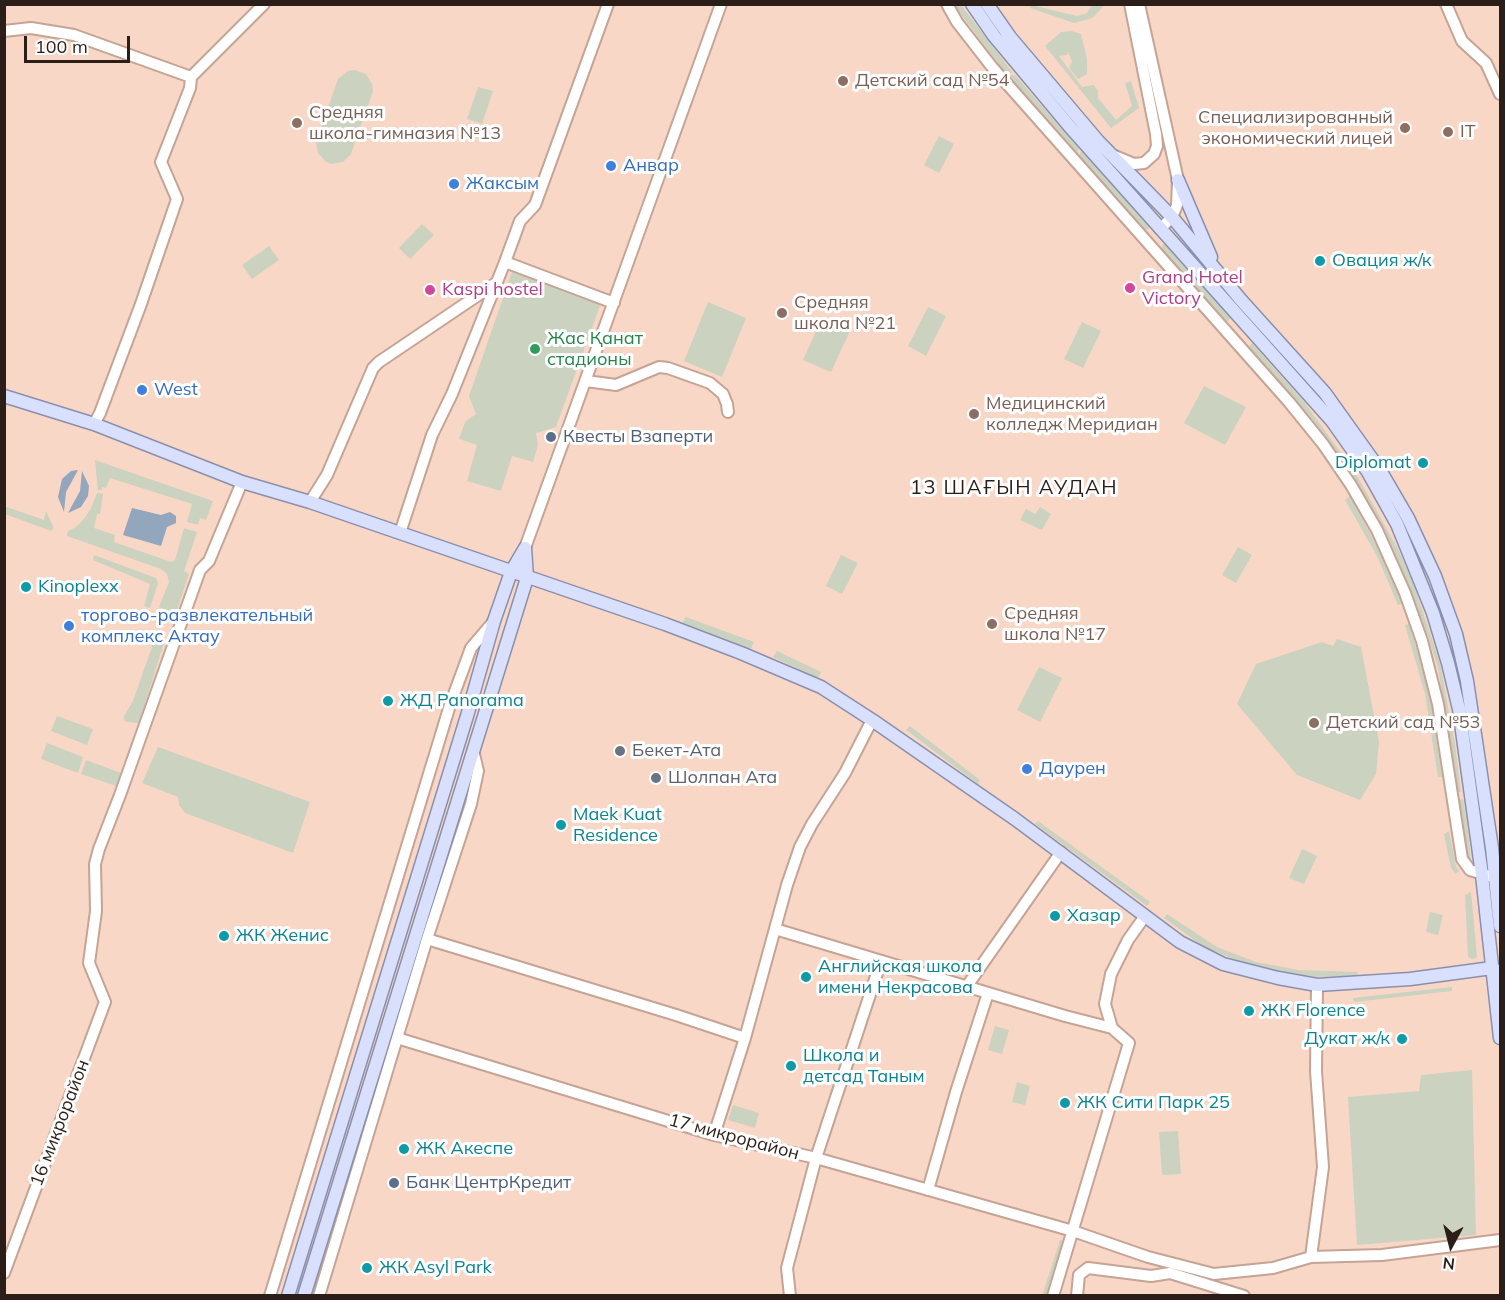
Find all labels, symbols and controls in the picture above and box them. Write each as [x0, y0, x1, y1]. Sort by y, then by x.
scale bar [27, 24, 134, 62]
text: 100 m [35, 35, 88, 58]
place label: Детский сад №54 [855, 70, 1009, 92]
marker: Детский сад №54 [836, 74, 850, 88]
place label: Средняя школа-гимназия №13 [309, 102, 501, 144]
place label: Специализированный экономический лицей [1198, 107, 1393, 150]
marker: Средняя школа-гимназия №13 [290, 116, 304, 130]
marker: Специализированный экономический лицей [1398, 121, 1412, 135]
place label: IT [1460, 121, 1476, 143]
marker: IT [1441, 125, 1455, 139]
place label: Анвар [623, 155, 679, 177]
marker: Анвар [604, 159, 618, 173]
place label: Жаксым [466, 173, 539, 195]
marker: Жаксым [447, 177, 461, 191]
place label: Овация ж/к [1332, 250, 1432, 272]
marker: Овация ж/к [1313, 254, 1327, 268]
place label: Grand Hotel Victory [1142, 267, 1243, 310]
place label: Kaspi hostel [442, 279, 543, 301]
marker: Grand Hotel Victory [1123, 281, 1137, 295]
marker: Kaspi hostel [423, 283, 437, 297]
place label: Средняя школа №21 [794, 292, 896, 334]
marker: Средняя школа №21 [775, 306, 789, 320]
place label: Жас Қанат стадионы [547, 328, 643, 370]
marker: Жас Қанат стадионы [528, 342, 542, 356]
place label: West [154, 379, 198, 401]
marker: West [135, 383, 149, 397]
place label: Медицинский колледж Меридиан [986, 393, 1158, 436]
marker: Медицинский колледж Меридиан [967, 407, 981, 421]
place label: Квесты Взаперти [563, 426, 713, 448]
marker: Квесты Взаперти [544, 430, 558, 444]
place label: Diplomat [1335, 452, 1411, 474]
marker: Diplomat [1416, 456, 1430, 470]
district label: 13 ШАҒЫН АУДАН [910, 476, 1118, 500]
place label: Kinoplexx [38, 576, 119, 598]
marker: Kinoplexx [19, 580, 33, 594]
place label: Средняя школа №17 [1004, 603, 1106, 646]
place label: торгово-развлекательный комплекс Актау [81, 605, 313, 648]
marker: Средняя школа №17 [985, 617, 999, 631]
marker: торгово-развлекательный комплекс Актау [62, 619, 76, 633]
place label: ЖД Panorama [400, 690, 524, 712]
marker: ЖД Panorama [381, 694, 395, 708]
place label: Детский сад №53 [1326, 712, 1480, 734]
marker: Детский сад №53 [1307, 716, 1321, 730]
place label: Бекет-Ата [632, 740, 721, 762]
marker: Бекет-Ата [613, 744, 627, 758]
place label: Даурен [1039, 758, 1106, 780]
marker: Даурен [1020, 762, 1034, 776]
place label: Шолпан Ата [668, 767, 777, 789]
marker: Шолпан Ата [649, 771, 663, 785]
place label: Maek Kuat Residence [573, 804, 662, 846]
marker: Maek Kuat Residence [554, 818, 568, 832]
place label: Хазар [1067, 905, 1121, 927]
marker: Хазар [1048, 909, 1062, 923]
place label: ЖК Женис [236, 925, 329, 947]
marker: ЖК Женис [217, 929, 231, 943]
place label: Английская школа имени Некрасова [818, 956, 982, 998]
marker: Английская школа имени Некрасова [799, 970, 813, 984]
place label: ЖК Florence [1261, 1000, 1365, 1022]
marker: ЖК Florence [1242, 1004, 1256, 1018]
place label: Дукат ж/к [1304, 1028, 1390, 1050]
marker: Дукат ж/к [1395, 1032, 1409, 1046]
place label: Школа и детсад Таным [803, 1045, 925, 1088]
street label: 16 микрорайон [26, 1057, 94, 1189]
marker: Школа и детсад Таным [784, 1059, 798, 1073]
place label: ЖК Сити Парк 25 [1077, 1092, 1230, 1114]
marker: ЖК Сити Парк 25 [1058, 1096, 1072, 1110]
street label: 17 микрорайон [666, 1109, 802, 1165]
place label: ЖК Акеспе [416, 1138, 513, 1160]
marker: ЖК Акеспе [397, 1142, 411, 1156]
place label: Банк ЦентрКредит [406, 1172, 571, 1194]
marker: Банк ЦентрКредит [387, 1176, 401, 1190]
north arrow [1421, 1216, 1481, 1276]
text: N [1442, 1253, 1456, 1275]
place label: ЖК Asyl Park [379, 1257, 492, 1279]
marker: ЖК Asyl Park [360, 1261, 374, 1275]

